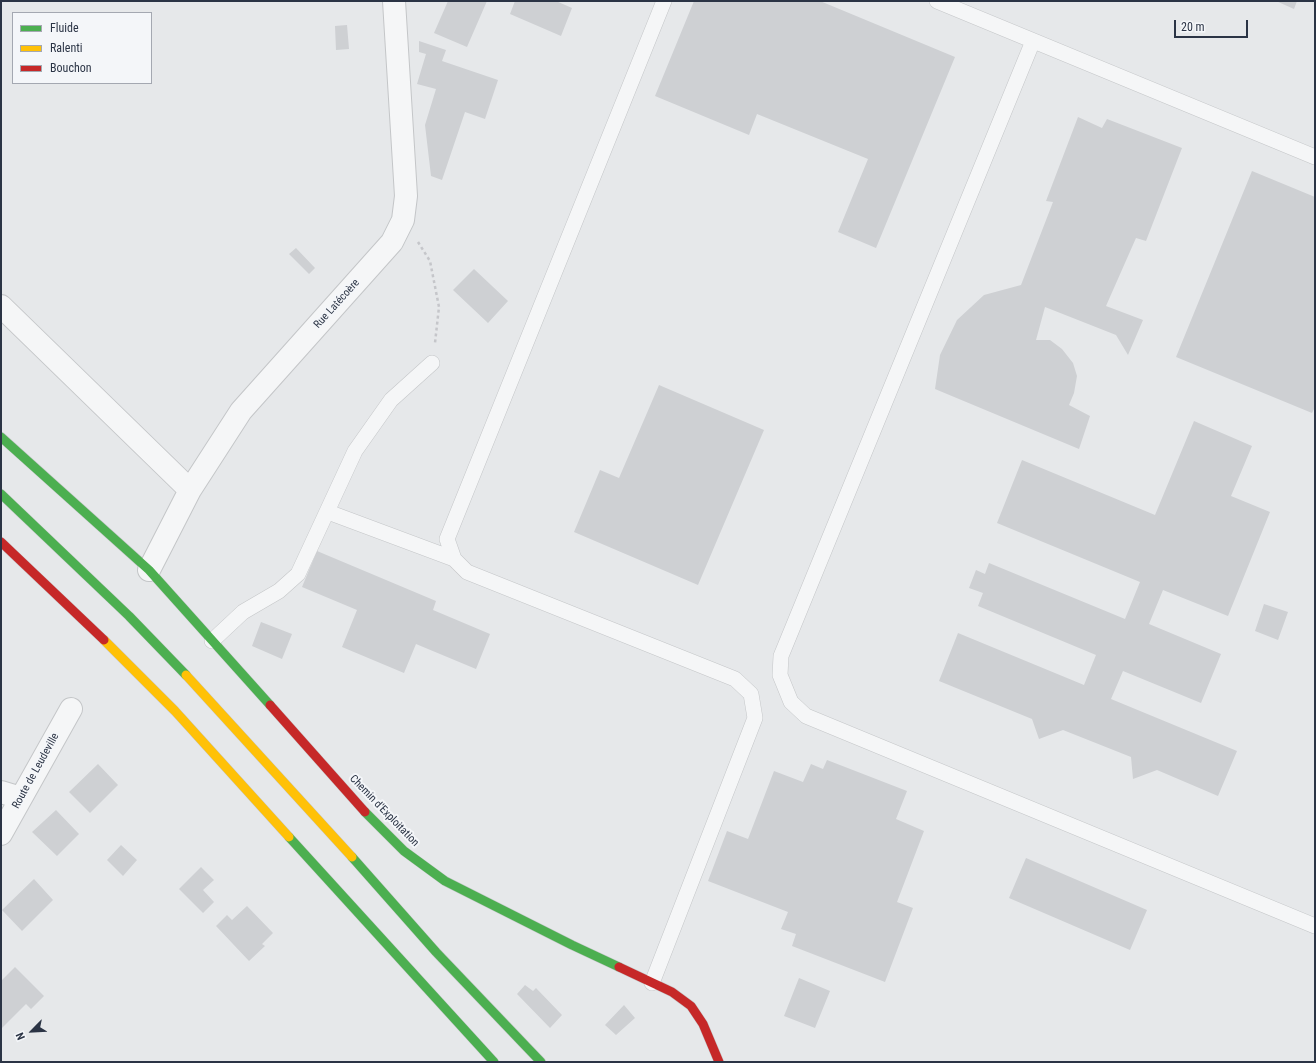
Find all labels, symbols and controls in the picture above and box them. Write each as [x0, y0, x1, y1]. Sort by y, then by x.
legend [12, 12, 152, 84]
scale bar [1176, 12, 1250, 38]
text: 20 m [1181, 20, 1205, 34]
text: Fluide [50, 21, 79, 35]
text: Ralenti [50, 41, 83, 55]
text: Bouchon [50, 61, 92, 75]
street label: Rue Latécoère [311, 277, 363, 331]
street label: Route de Leudeville [10, 731, 62, 811]
street label: Chemin d'Exploitation [347, 773, 421, 849]
north arrow [12, 1011, 52, 1051]
text: N [13, 1030, 28, 1042]

